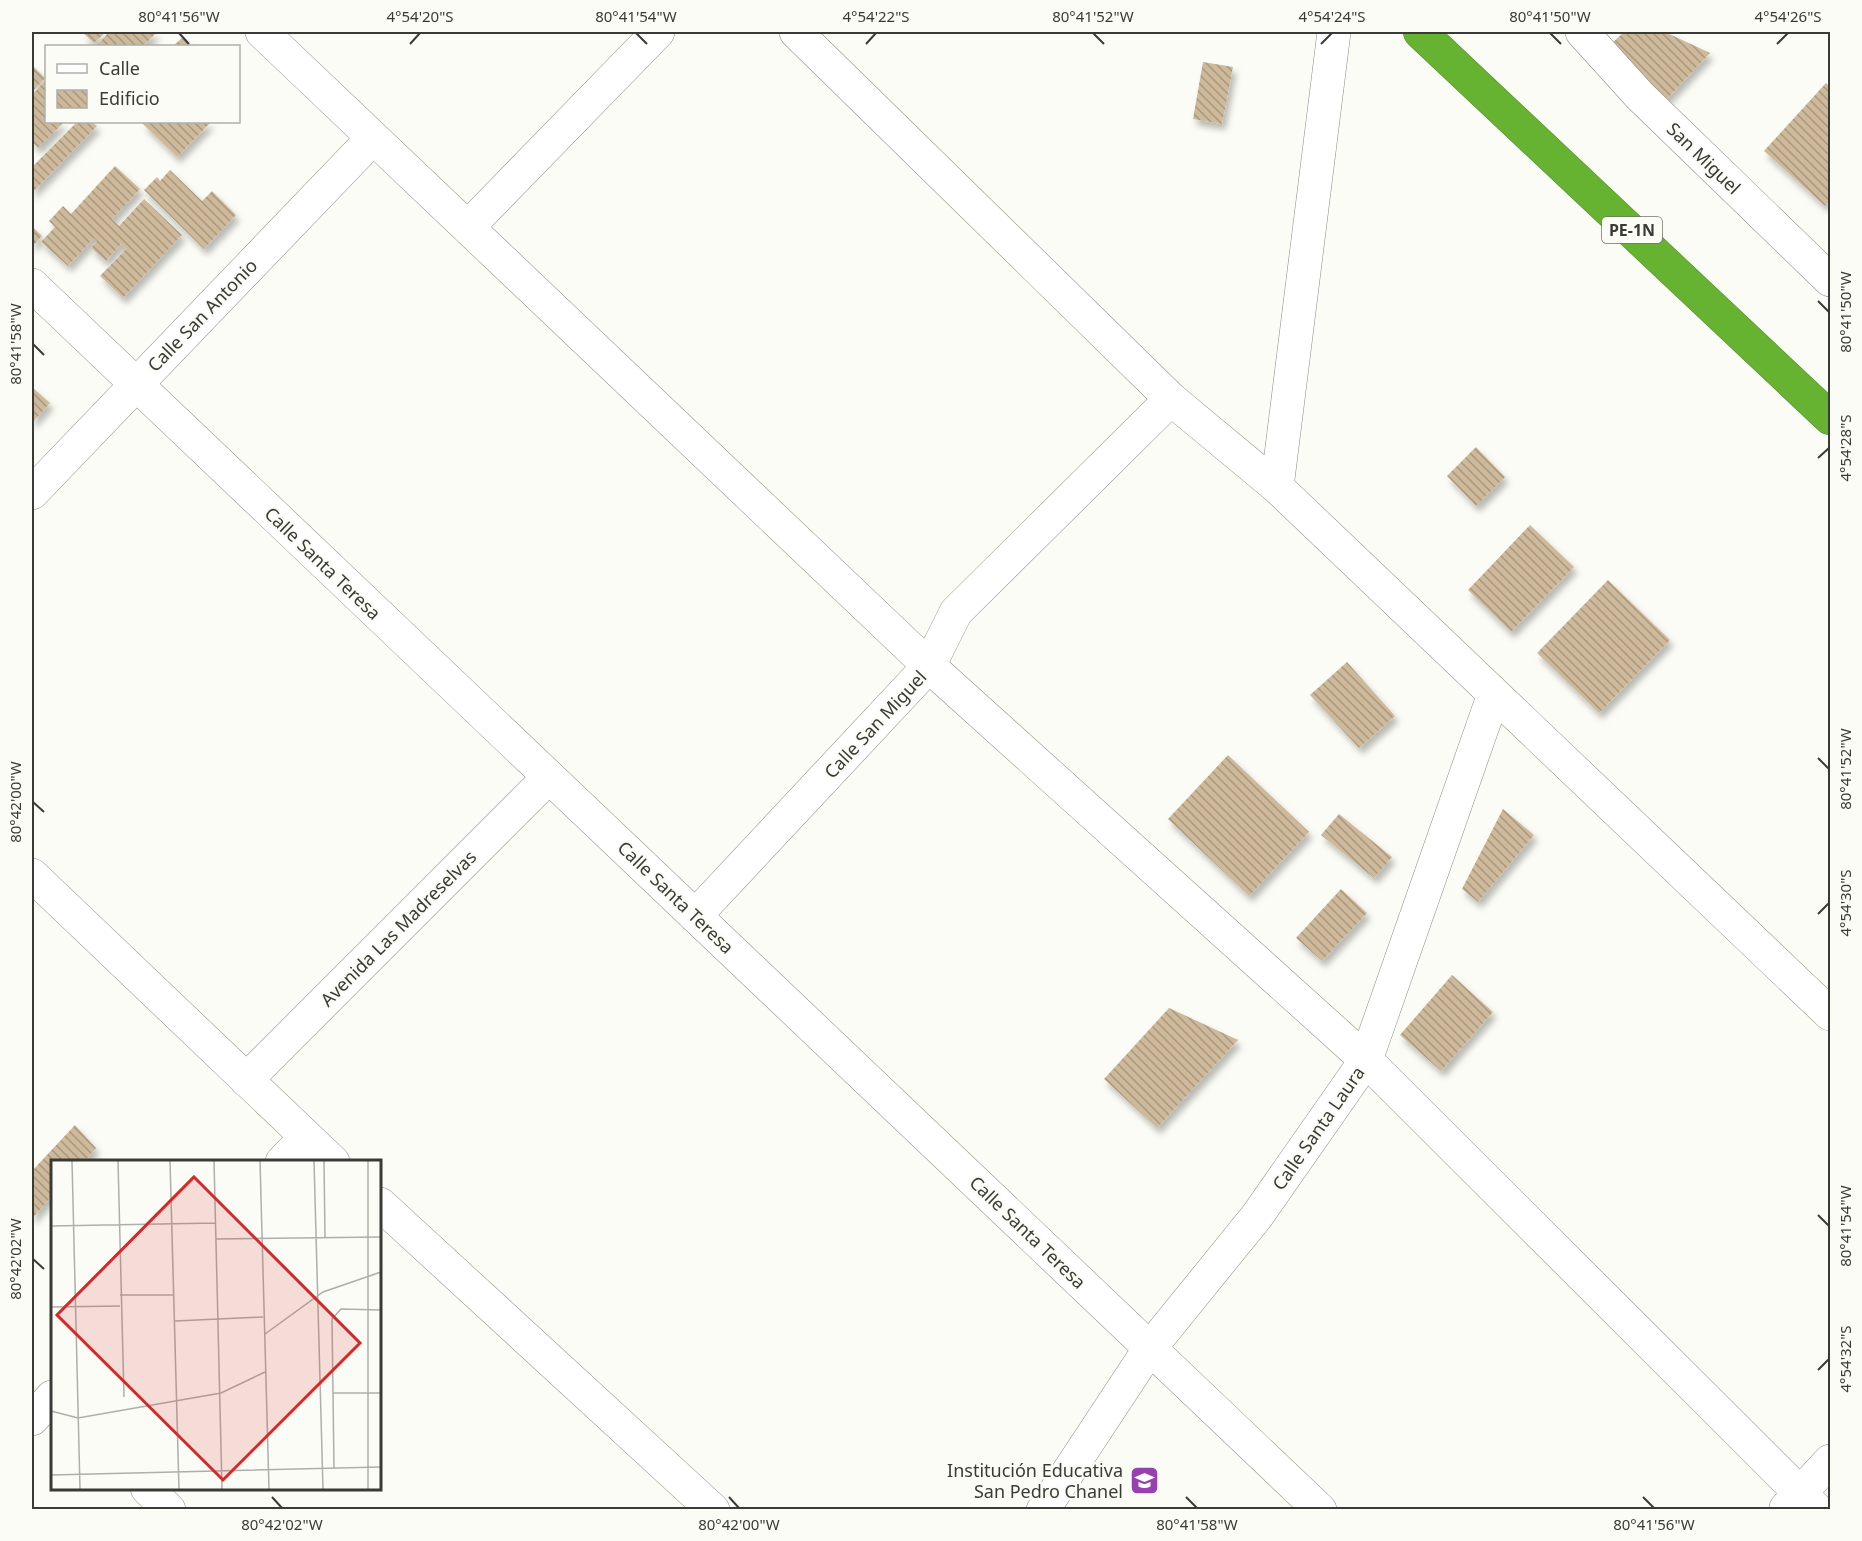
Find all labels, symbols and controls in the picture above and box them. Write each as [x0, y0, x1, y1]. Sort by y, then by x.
text: 80°41'56"W [138, 6, 220, 26]
text: 4°54'20"S [386, 6, 454, 26]
text: 80°41'54"W [595, 6, 677, 26]
text: 4°54'22"S [842, 6, 910, 26]
text: 80°41'52"W [1052, 6, 1134, 26]
text: 4°54'24"S [1298, 6, 1366, 26]
text: 80°41'50"W [1509, 6, 1591, 26]
text: 4°54'26"S [1754, 6, 1822, 26]
legend [45, 45, 240, 123]
text: Calle [99, 56, 140, 80]
text: Edificio [99, 86, 160, 110]
street label: San Miguel [1662, 117, 1746, 199]
road number: PE-1N [1602, 217, 1662, 243]
street label: Calle San Antonio [142, 253, 262, 377]
text: 80°41'50"W [1835, 271, 1855, 353]
text: 80°41'58"W [5, 303, 25, 385]
text: 4°54'28"S [1835, 414, 1855, 482]
street label: Calle Santa Teresa [260, 501, 386, 625]
street label: Calle San Miguel [819, 665, 931, 783]
text: 80°41'52"W [1835, 728, 1855, 810]
text: 80°42'00"W [5, 761, 25, 843]
street label: Calle Santa Teresa [613, 835, 739, 959]
street label: Avenida Las Madreselvas [315, 845, 481, 1011]
text: 4°54'30"S [1835, 869, 1855, 937]
street label: Calle Santa Laura [1266, 1061, 1370, 1195]
inset map [51, 1160, 381, 1490]
street label: Calle Santa Teresa [965, 1170, 1091, 1294]
text: 80°41'54"W [1835, 1185, 1855, 1267]
text: 80°42'02"W [5, 1218, 25, 1300]
text: 4°54'32"S [1835, 1325, 1855, 1393]
place label: Institución Educativa San Pedro Chanel [947, 1458, 1123, 1503]
school or university icon: Institución Educativa San Pedro Chanel [1128, 1464, 1160, 1496]
text: 80°42'02"W [241, 1514, 323, 1534]
text: 80°42'00"W [698, 1514, 780, 1534]
text: 80°41'58"W [1156, 1514, 1238, 1534]
text: 80°41'56"W [1613, 1514, 1695, 1534]

